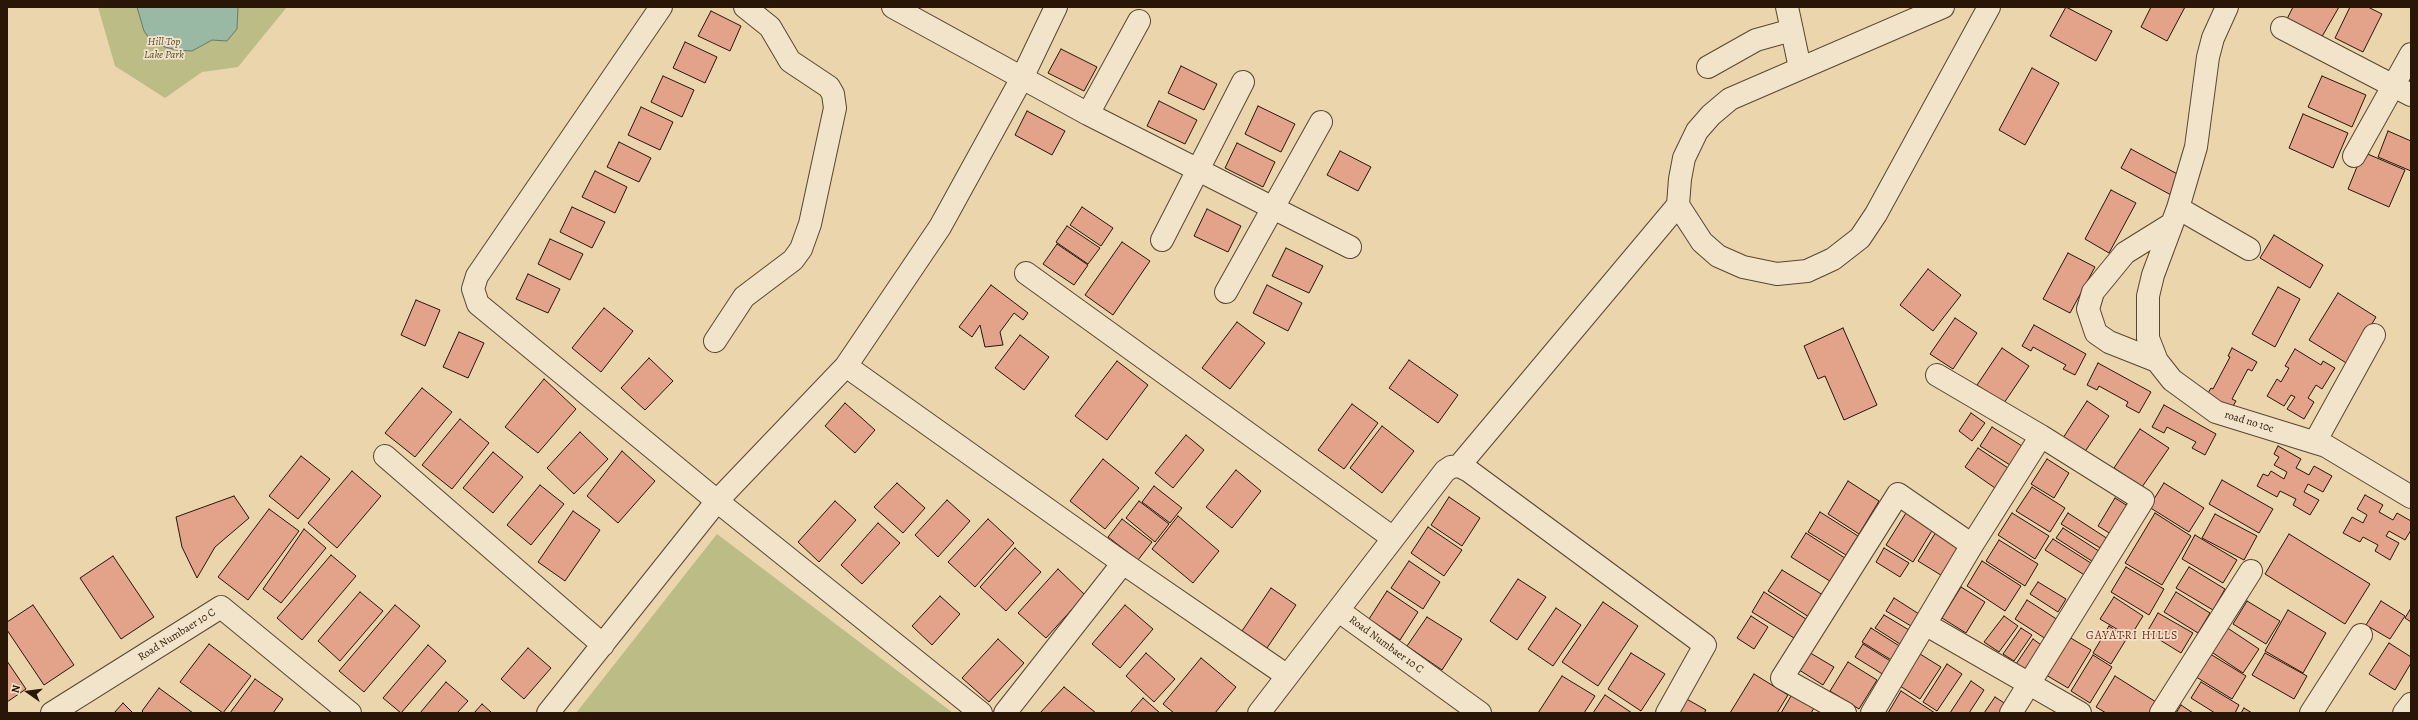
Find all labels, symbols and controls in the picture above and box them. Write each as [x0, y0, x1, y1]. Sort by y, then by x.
park label: Hill Top Lake Park [144, 35, 184, 61]
street label: road no 10c [2223, 408, 2275, 436]
street label: Road Numbaer 10 C [136, 606, 218, 664]
street label: Road Numbaer 10 C [1346, 614, 1426, 676]
district label: GAYATRI HILLS [2086, 629, 2178, 643]
north arrow [8, 672, 48, 712]
text: N [8, 683, 24, 695]

